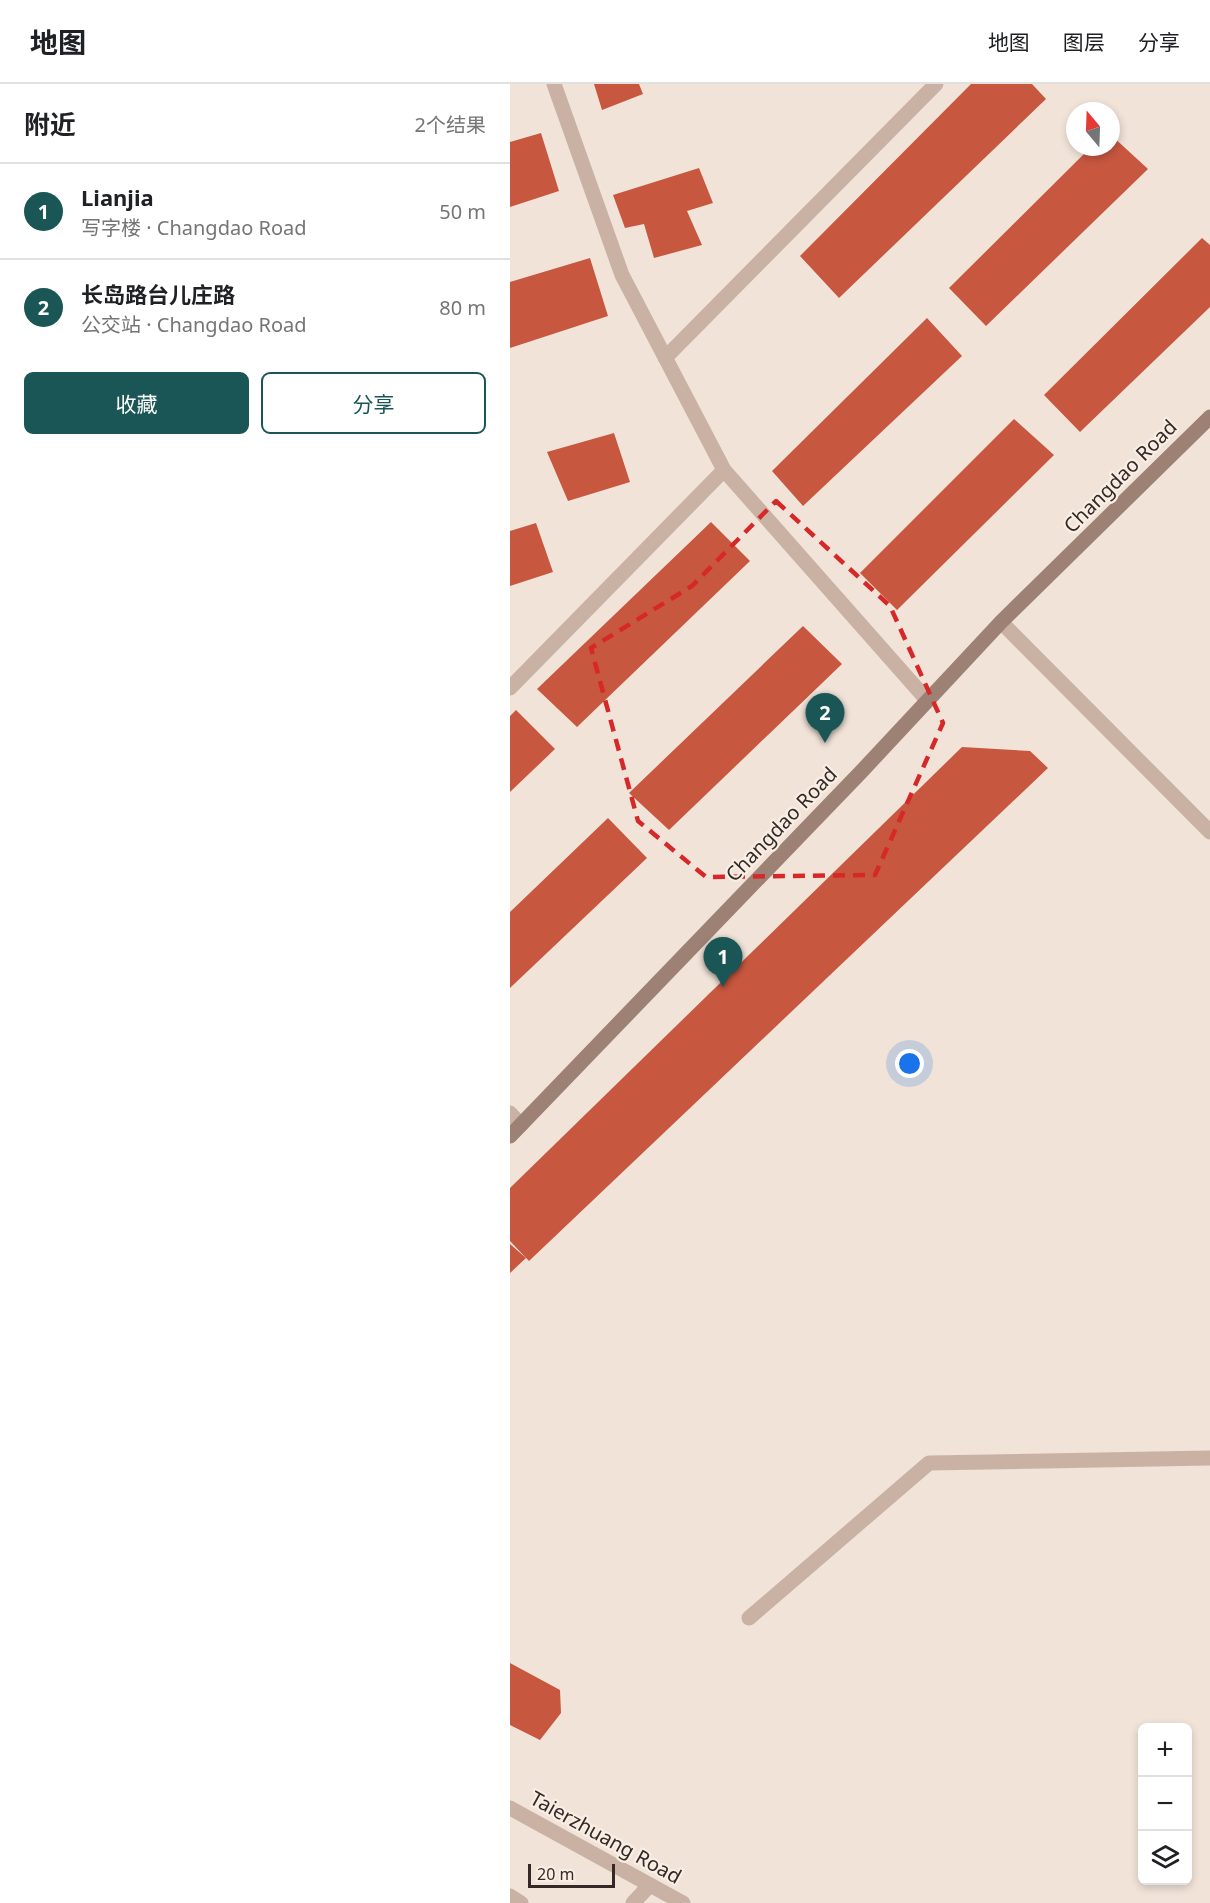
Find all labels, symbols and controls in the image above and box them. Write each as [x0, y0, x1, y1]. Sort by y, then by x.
text: 地图 [30, 23, 86, 61]
text: 地图 [988, 28, 1030, 56]
text: 图层 [1063, 28, 1105, 56]
text: 分享 [1138, 28, 1180, 56]
north arrow [1066, 102, 1120, 156]
text: 附近 [24, 106, 76, 142]
text: 2个结果 [415, 111, 486, 138]
text: Lianjia [81, 182, 154, 212]
text: 1 [38, 198, 49, 225]
text: 50 m [439, 198, 486, 225]
text: 写字楼 · Changdao Road [81, 214, 307, 241]
text: 长岛路台儿庄路 [81, 279, 235, 309]
text: 2 [38, 294, 49, 321]
text: 80 m [439, 294, 486, 321]
text: 公交站 · Changdao Road [81, 311, 307, 338]
button: 收藏 [24, 372, 249, 434]
button: 分享 [261, 372, 486, 434]
street label: Changdao Road [1058, 414, 1182, 538]
pin: 2 [806, 694, 844, 743]
street label: Changdao Road [719, 761, 843, 887]
pin: 1 [704, 938, 742, 987]
your location [895, 1049, 924, 1078]
map controls [1138, 1723, 1192, 1885]
button: + [1138, 1723, 1192, 1777]
button: − [1138, 1777, 1192, 1831]
street label: Taierzhuang Road [526, 1784, 686, 1890]
button: layers [1138, 1831, 1192, 1885]
scale bar [528, 1861, 615, 1888]
text: 20 m [537, 1863, 574, 1885]

